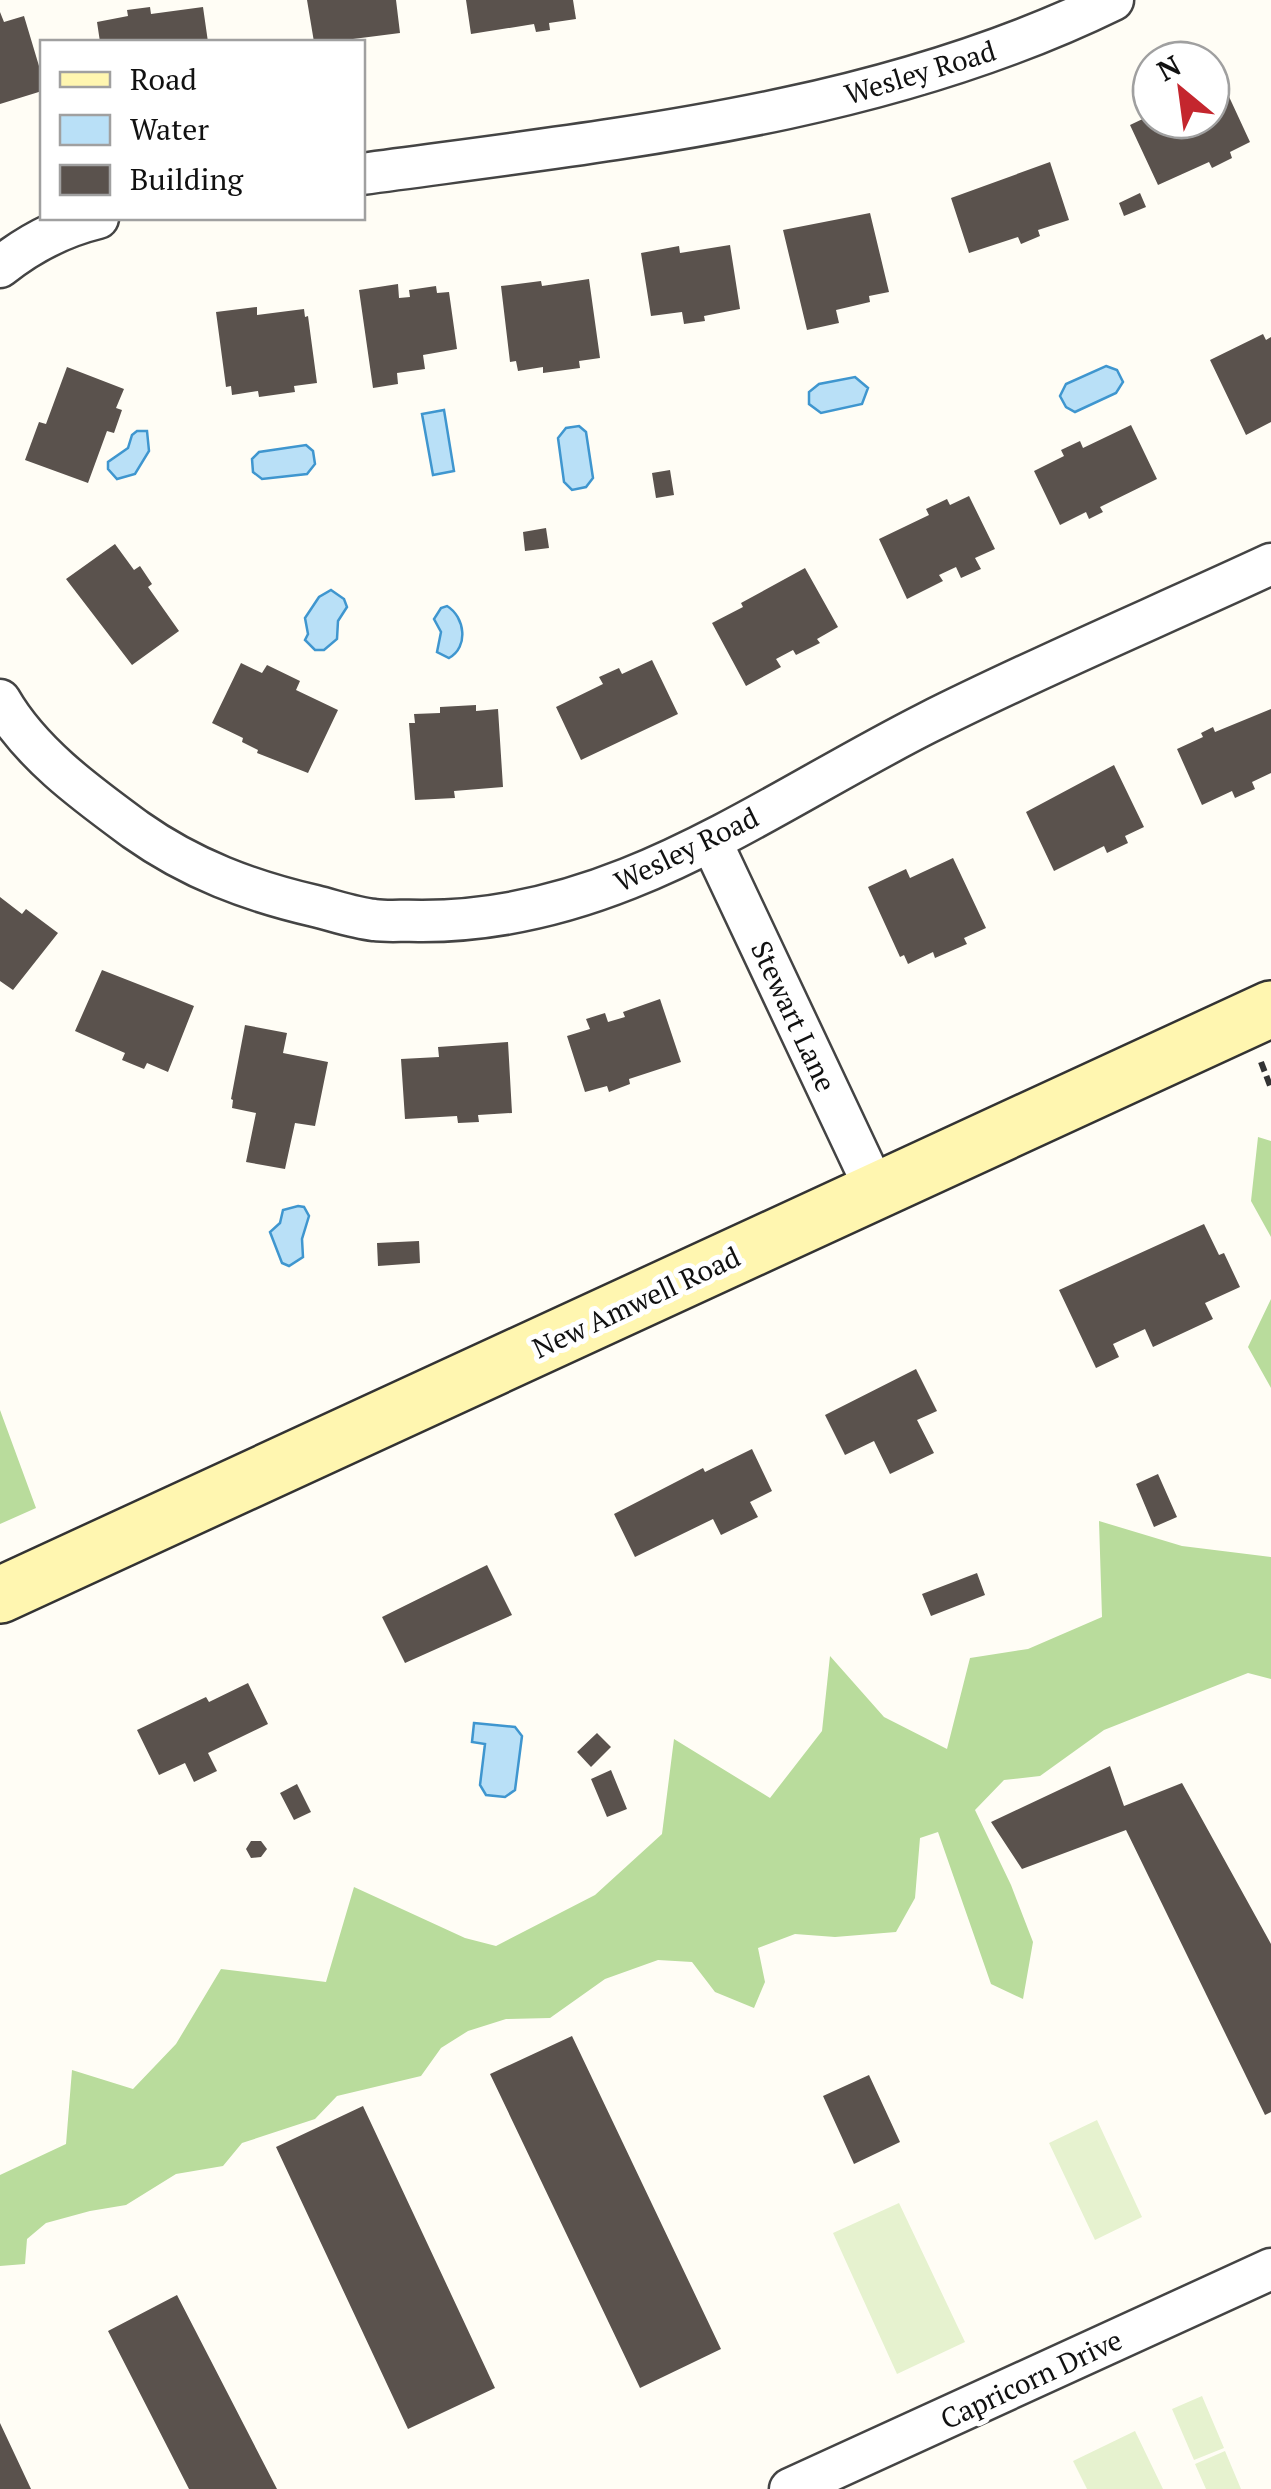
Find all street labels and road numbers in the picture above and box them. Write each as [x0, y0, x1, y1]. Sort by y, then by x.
street label: Wesley Road [840, 32, 1000, 112]
street label: Wesley Road [608, 798, 764, 900]
street label: Stewart Lane [743, 935, 845, 1097]
street label: New Amwell Road [526, 1238, 746, 1366]
street label: Capricorn Drive [934, 2321, 1128, 2437]

